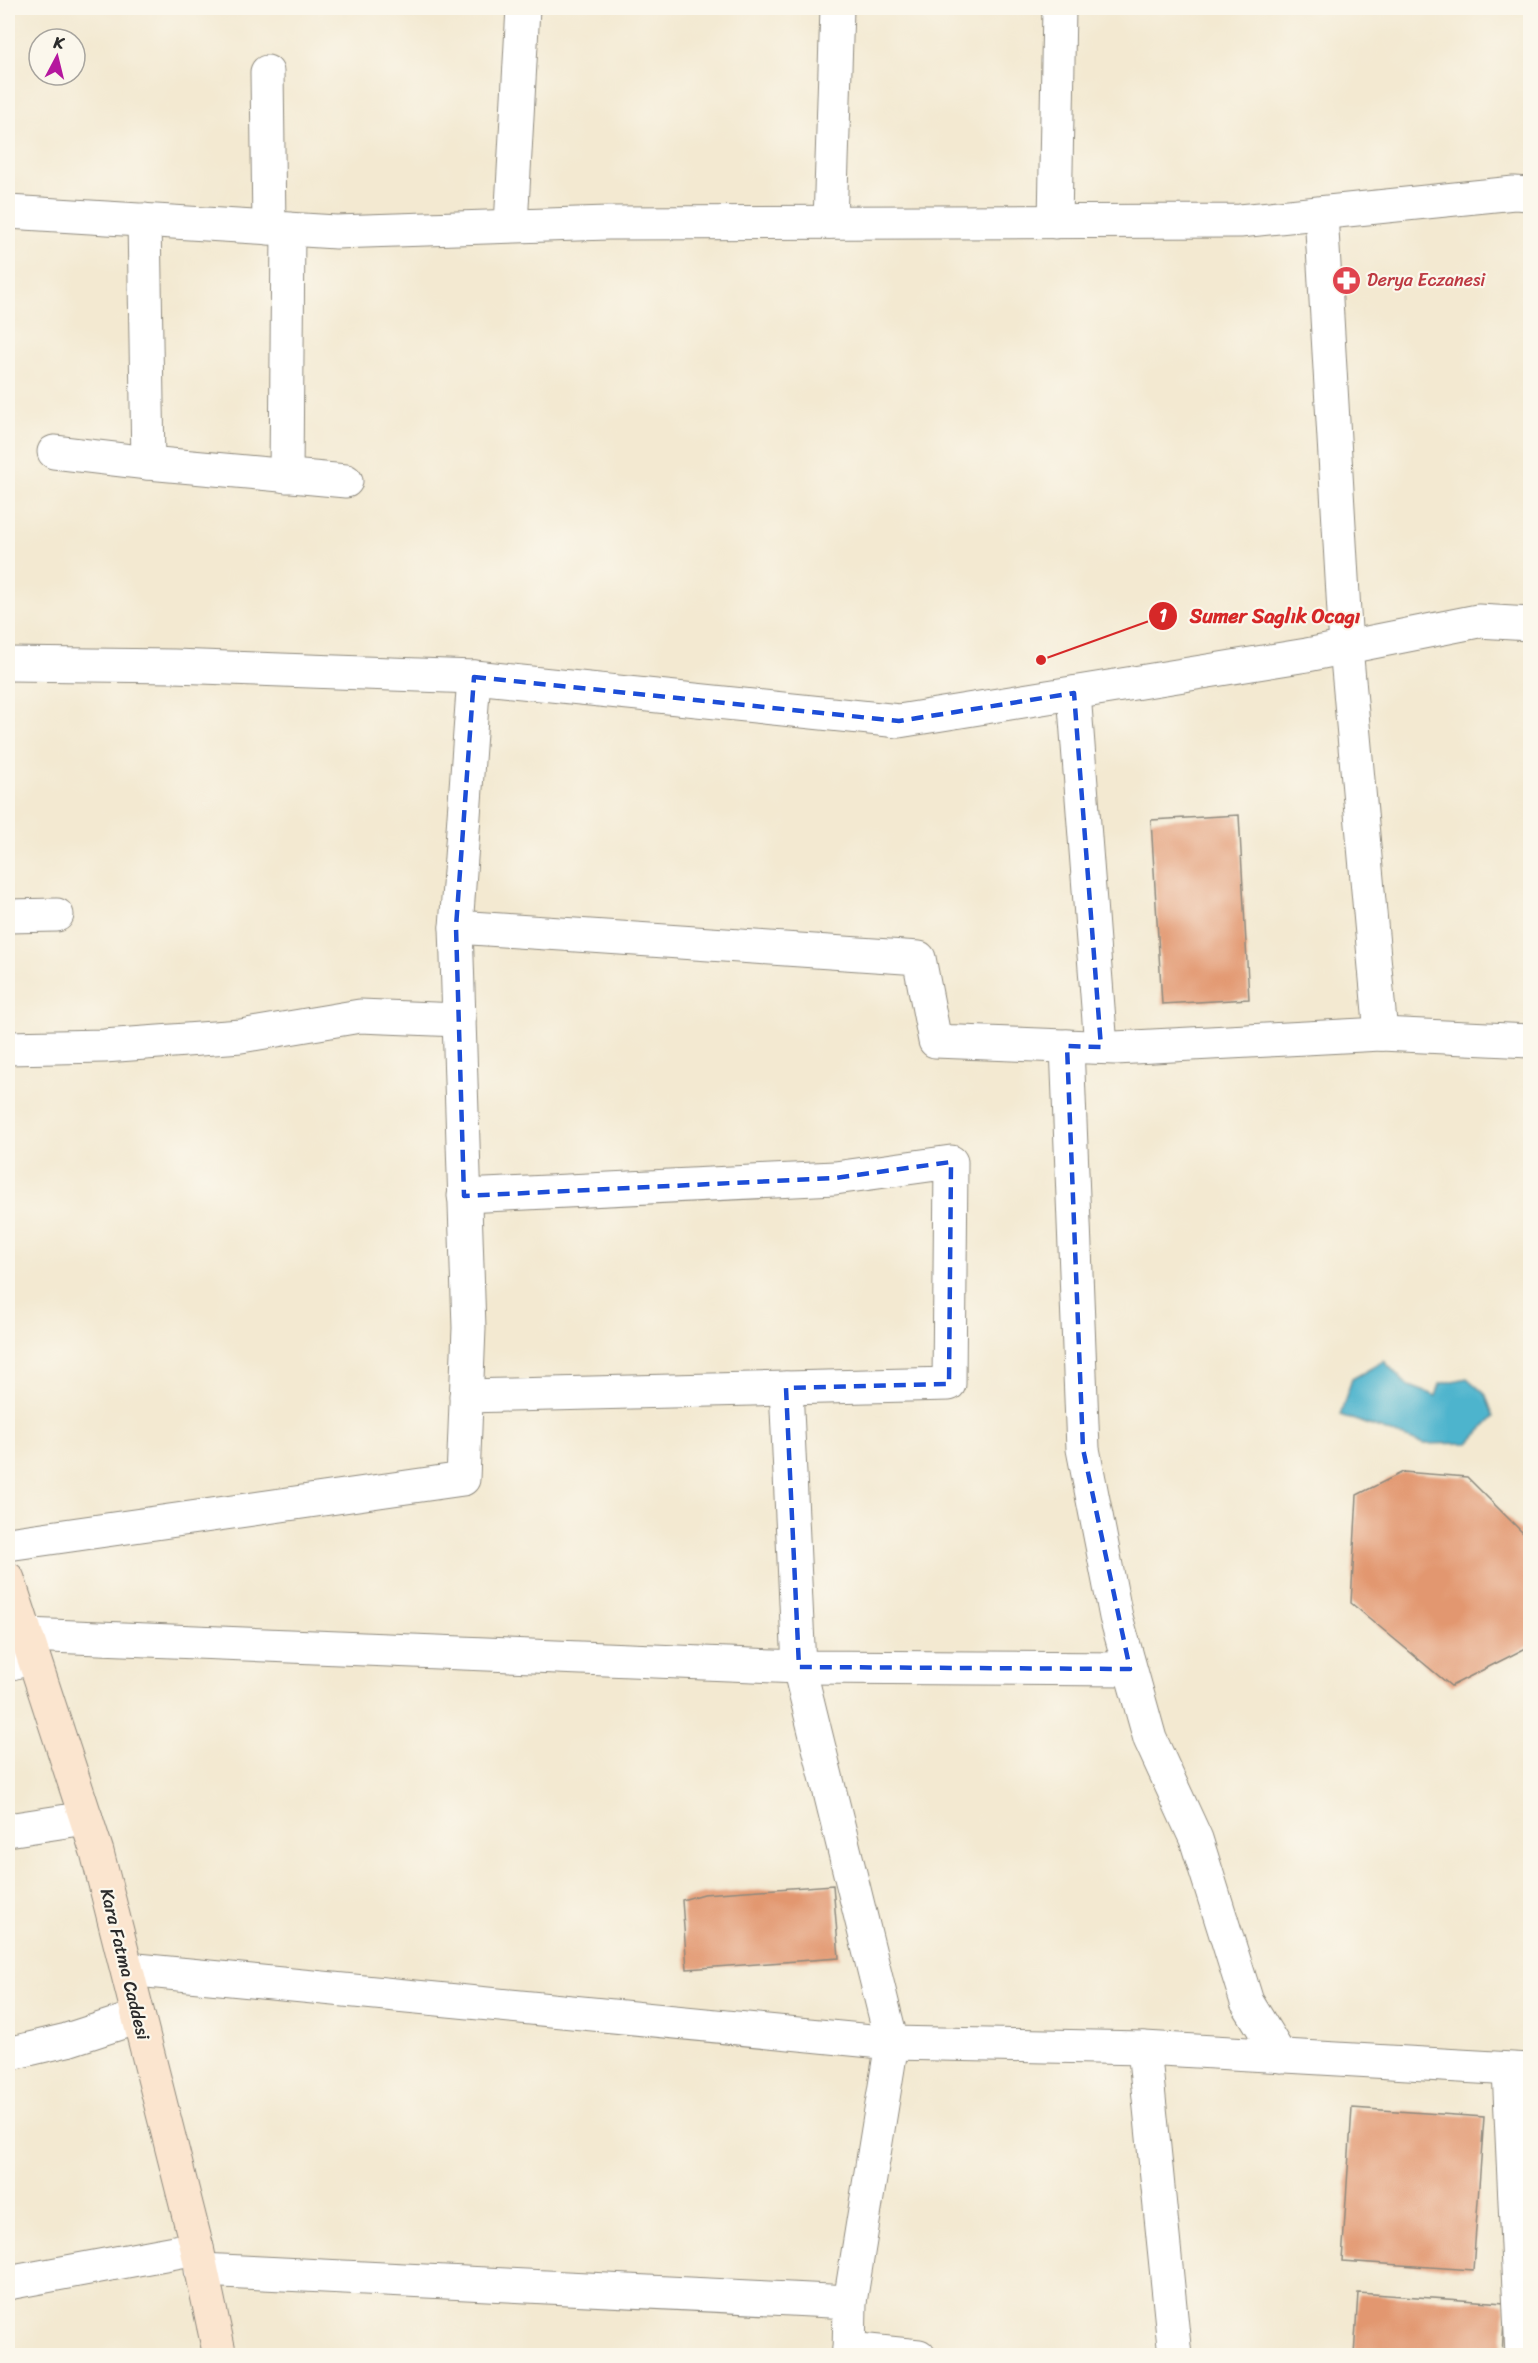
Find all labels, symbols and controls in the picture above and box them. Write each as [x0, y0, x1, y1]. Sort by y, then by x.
north arrow [27, 27, 87, 87]
text: K [51, 28, 67, 58]
pharmacy icon: Derya Eczanesi [1330, 264, 1362, 296]
place label: Derya Eczanesi [1367, 264, 1486, 296]
callout: Sumer Saglık Ocagı [1148, 597, 1373, 635]
text: Sumer Saglık Ocagı [1189, 599, 1361, 634]
text: 1 [1159, 600, 1167, 632]
street label: Kara Fatma Caddesi [91, 1885, 160, 2044]

